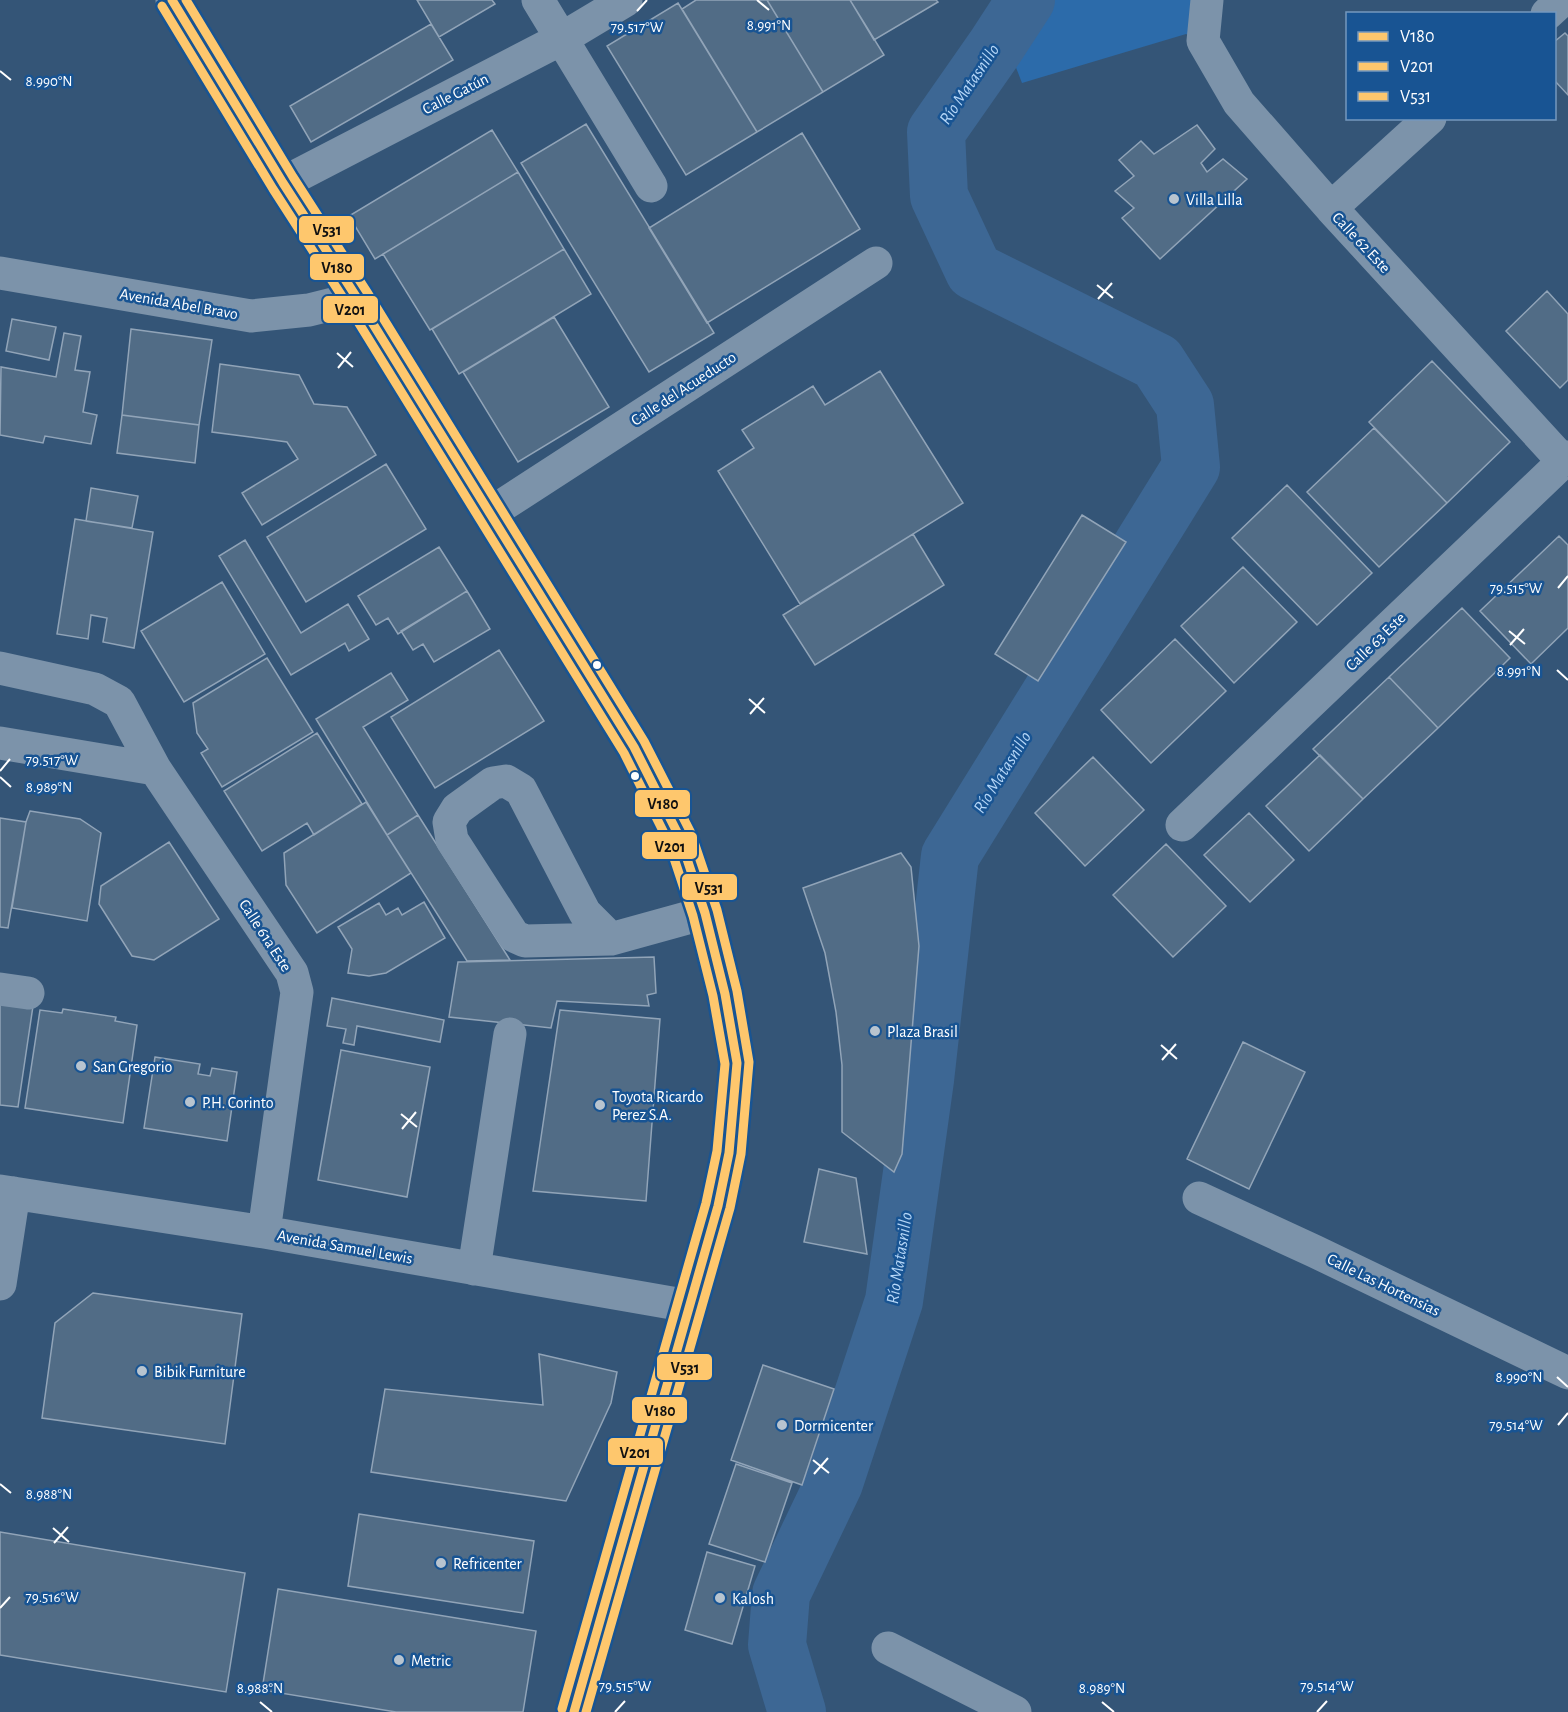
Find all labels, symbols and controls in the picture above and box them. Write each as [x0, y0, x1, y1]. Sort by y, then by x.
legend [1346, 12, 1556, 120]
text: 8.991°N [747, 18, 791, 33]
text: 79.517°W [611, 20, 664, 35]
text: V180 [1400, 28, 1434, 46]
water label: Río Matasnillo [936, 41, 1003, 128]
text: V201 [1400, 58, 1434, 76]
street label: Calle Gatún [420, 70, 491, 117]
text: 8.990°N [25, 74, 73, 89]
text: V531 [1400, 88, 1431, 106]
marker: Villa Lilla [1167, 192, 1181, 206]
place label: Villa Lilla [1186, 192, 1243, 208]
street label: Calle 62 Este [1329, 209, 1393, 276]
line badge: V531 [298, 215, 355, 244]
text: V531 [313, 222, 341, 238]
line badge: V180 [309, 253, 365, 281]
text: V180 [321, 260, 353, 276]
street label: Avenida Abel Bravo [118, 286, 239, 322]
line badge: V201 [322, 295, 379, 324]
text: V201 [334, 302, 366, 318]
street label: Calle del Acueducto [628, 349, 739, 429]
text: 79.515°W [1490, 581, 1543, 596]
street label: Calle 63 Este [1343, 609, 1409, 674]
unlabelled marker [591, 659, 603, 671]
text: 8.991°N [1497, 664, 1541, 679]
water label: Río Matasnillo [971, 729, 1035, 817]
text: 79.517°W [26, 753, 79, 768]
unlabelled marker [629, 770, 641, 782]
text: 8.989°N [26, 780, 72, 795]
line badge: V180 [634, 789, 691, 818]
text: V180 [647, 796, 679, 812]
line badge: V201 [641, 831, 698, 860]
text: V201 [654, 839, 686, 855]
line badge: V531 [681, 873, 738, 901]
text: V531 [695, 880, 723, 896]
street label: Calle 61a Este [236, 897, 294, 975]
marker: Plaza Brasil [868, 1024, 882, 1038]
place label: Plaza Brasil [887, 1024, 958, 1040]
marker: San Gregorio [74, 1059, 88, 1073]
place label: San Gregorio [93, 1059, 173, 1075]
place label: Toyota Ricardo Perez S.A. [612, 1089, 703, 1123]
marker: P.H. Corinto [183, 1095, 197, 1109]
place label: P.H. Corinto [202, 1095, 274, 1111]
marker: Toyota Ricardo Perez S.A. [593, 1098, 607, 1112]
water label: Río Matasnillo [884, 1211, 916, 1305]
street label: Avenida Samuel Lewis [276, 1227, 414, 1267]
street label: Calle Las Hortensias [1325, 1251, 1443, 1319]
line badge: V531 [656, 1353, 713, 1381]
text: V531 [671, 1360, 699, 1376]
marker: Bibik Furniture [135, 1364, 149, 1378]
place label: Bibik Furniture [154, 1364, 246, 1380]
text: 8.990°N [1495, 1370, 1543, 1385]
line badge: V180 [631, 1396, 688, 1424]
text: V180 [644, 1403, 676, 1419]
marker: Dormicenter [775, 1418, 789, 1432]
place label: Dormicenter [794, 1418, 874, 1434]
text: 79.514°W [1489, 1418, 1543, 1433]
line badge: V201 [607, 1437, 664, 1466]
text: V201 [619, 1445, 651, 1461]
text: 8.988°N [26, 1487, 72, 1502]
marker: Refricenter [434, 1556, 448, 1570]
place label: Refricenter [453, 1556, 523, 1572]
text: 79.516°W [25, 1590, 79, 1605]
marker: Kalosh [713, 1591, 727, 1605]
place label: Kalosh [732, 1591, 774, 1607]
marker: Metric [392, 1653, 406, 1667]
place label: Metric [411, 1653, 451, 1669]
text: 79.515°W [599, 1679, 652, 1694]
text: 79.514°W [1300, 1679, 1354, 1694]
text: 8.988°N [237, 1681, 283, 1696]
text: 8.989°N [1079, 1681, 1125, 1696]

